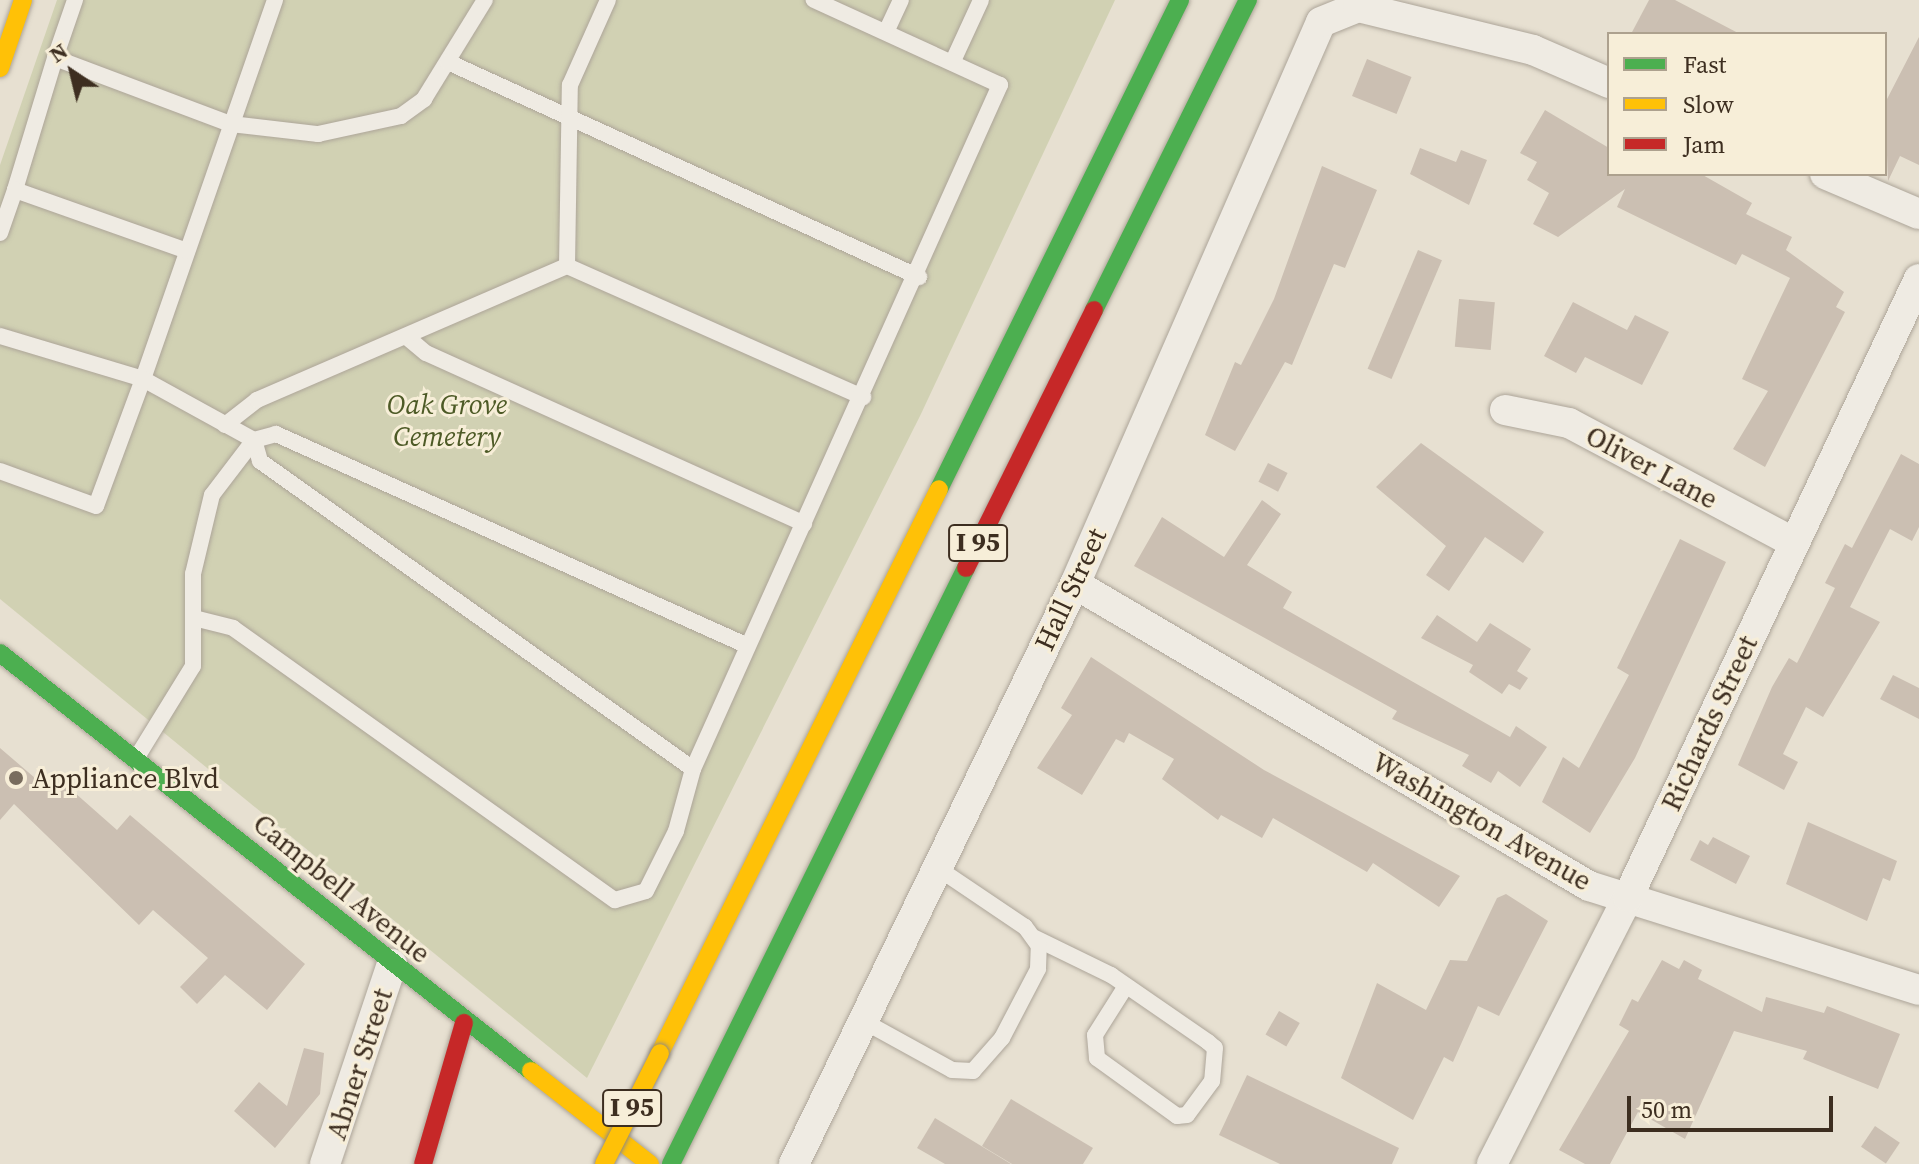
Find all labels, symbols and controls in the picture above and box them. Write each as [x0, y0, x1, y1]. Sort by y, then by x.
north arrow [32, 32, 112, 112]
legend [1607, 32, 1887, 176]
text: N [43, 35, 73, 69]
text: Fast [1683, 48, 1726, 81]
text: Slow [1683, 88, 1734, 121]
text: Jam [1683, 128, 1725, 161]
park label: Oak Grove Cemetery [387, 387, 507, 453]
street label: Oliver Lane [1580, 418, 1724, 516]
road number: I 95 [948, 521, 1008, 565]
street label: Hall Street [1027, 522, 1113, 656]
street label: Richards Street [1654, 630, 1764, 816]
street label: Washington Avenue [1366, 745, 1598, 897]
place label: Appliance Blvd [32, 761, 219, 795]
marker: Appliance Blvd [7, 769, 25, 787]
street label: Campbell Avenue [247, 806, 437, 970]
street label: Abner Street [319, 984, 399, 1144]
scale bar [1631, 1080, 1837, 1130]
road number: I 95 [602, 1086, 662, 1130]
text: 50 m [1641, 1093, 1692, 1126]

